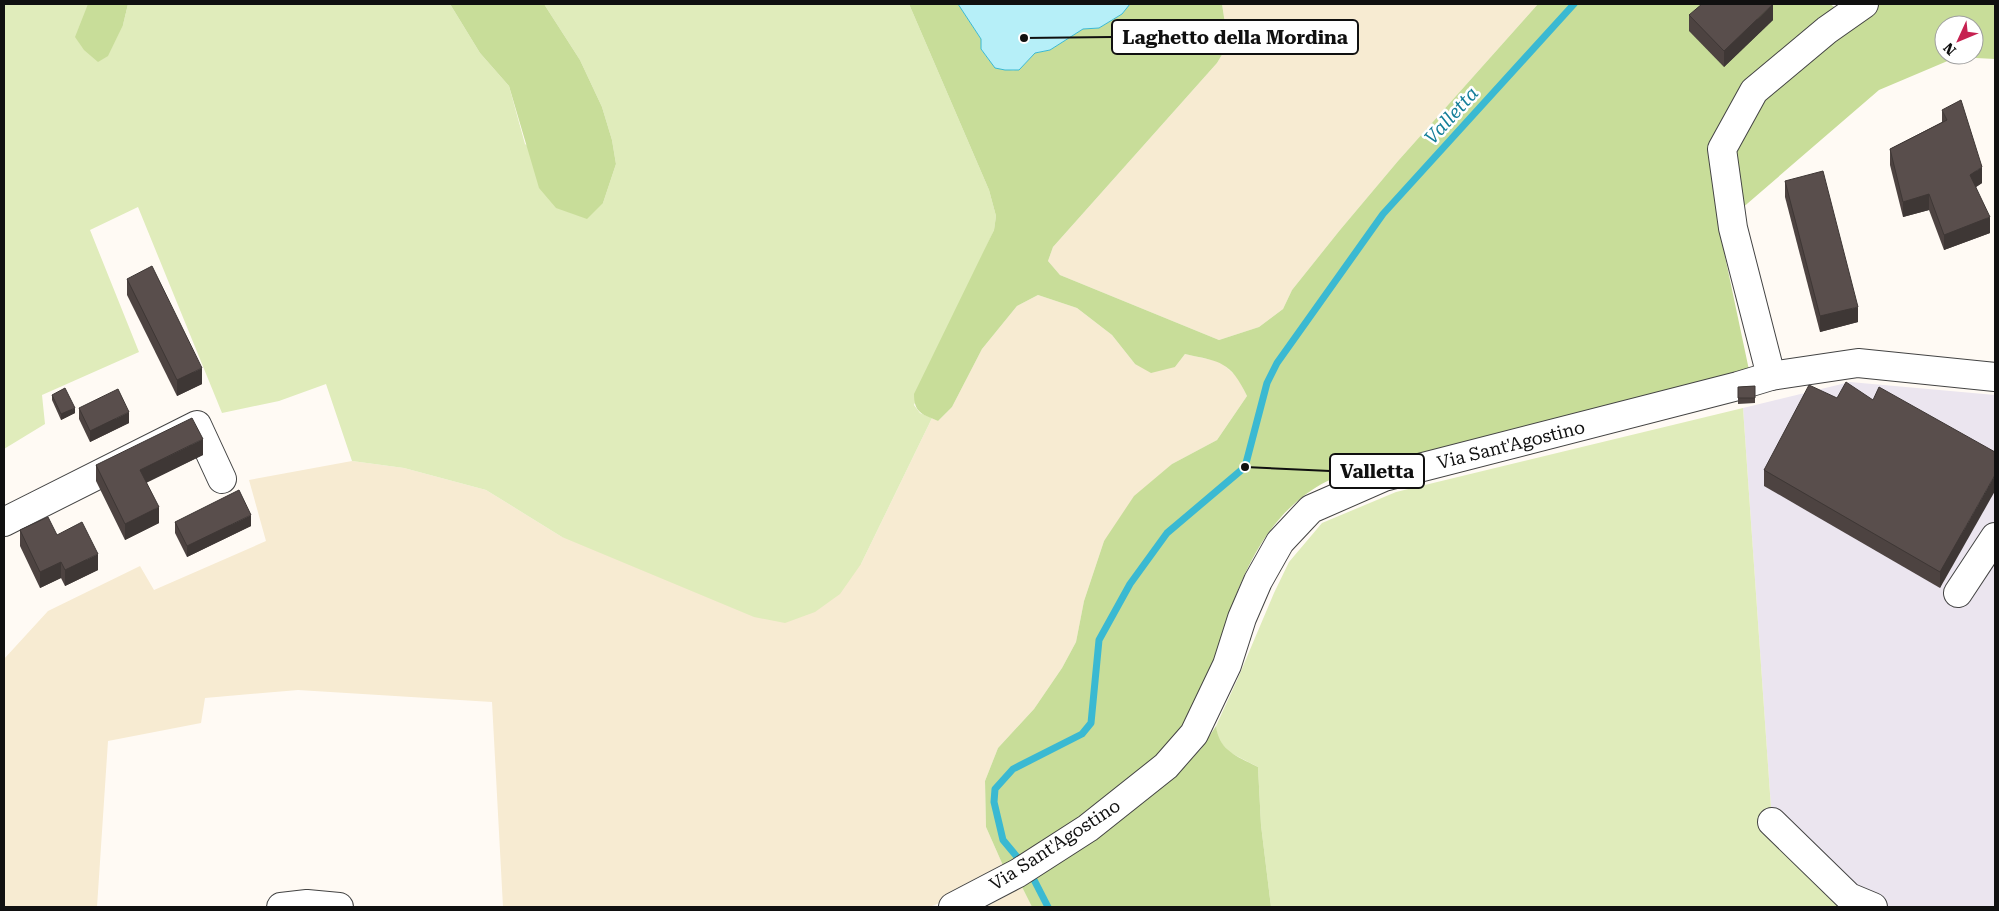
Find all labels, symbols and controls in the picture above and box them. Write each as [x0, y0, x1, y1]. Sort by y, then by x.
north arrow [1934, 15, 1984, 65]
callout: Laghetto della Mordina [1112, 20, 1358, 54]
text: Laghetto della Mordina [1122, 26, 1348, 49]
text: N [1940, 39, 1959, 58]
water label: Valletta [1420, 82, 1483, 149]
street label: Via Sant'Agostino [1435, 416, 1587, 473]
callout: Valletta [1330, 454, 1424, 488]
text: Valletta [1340, 460, 1414, 483]
street label: Via Sant'Agostino [985, 794, 1124, 895]

